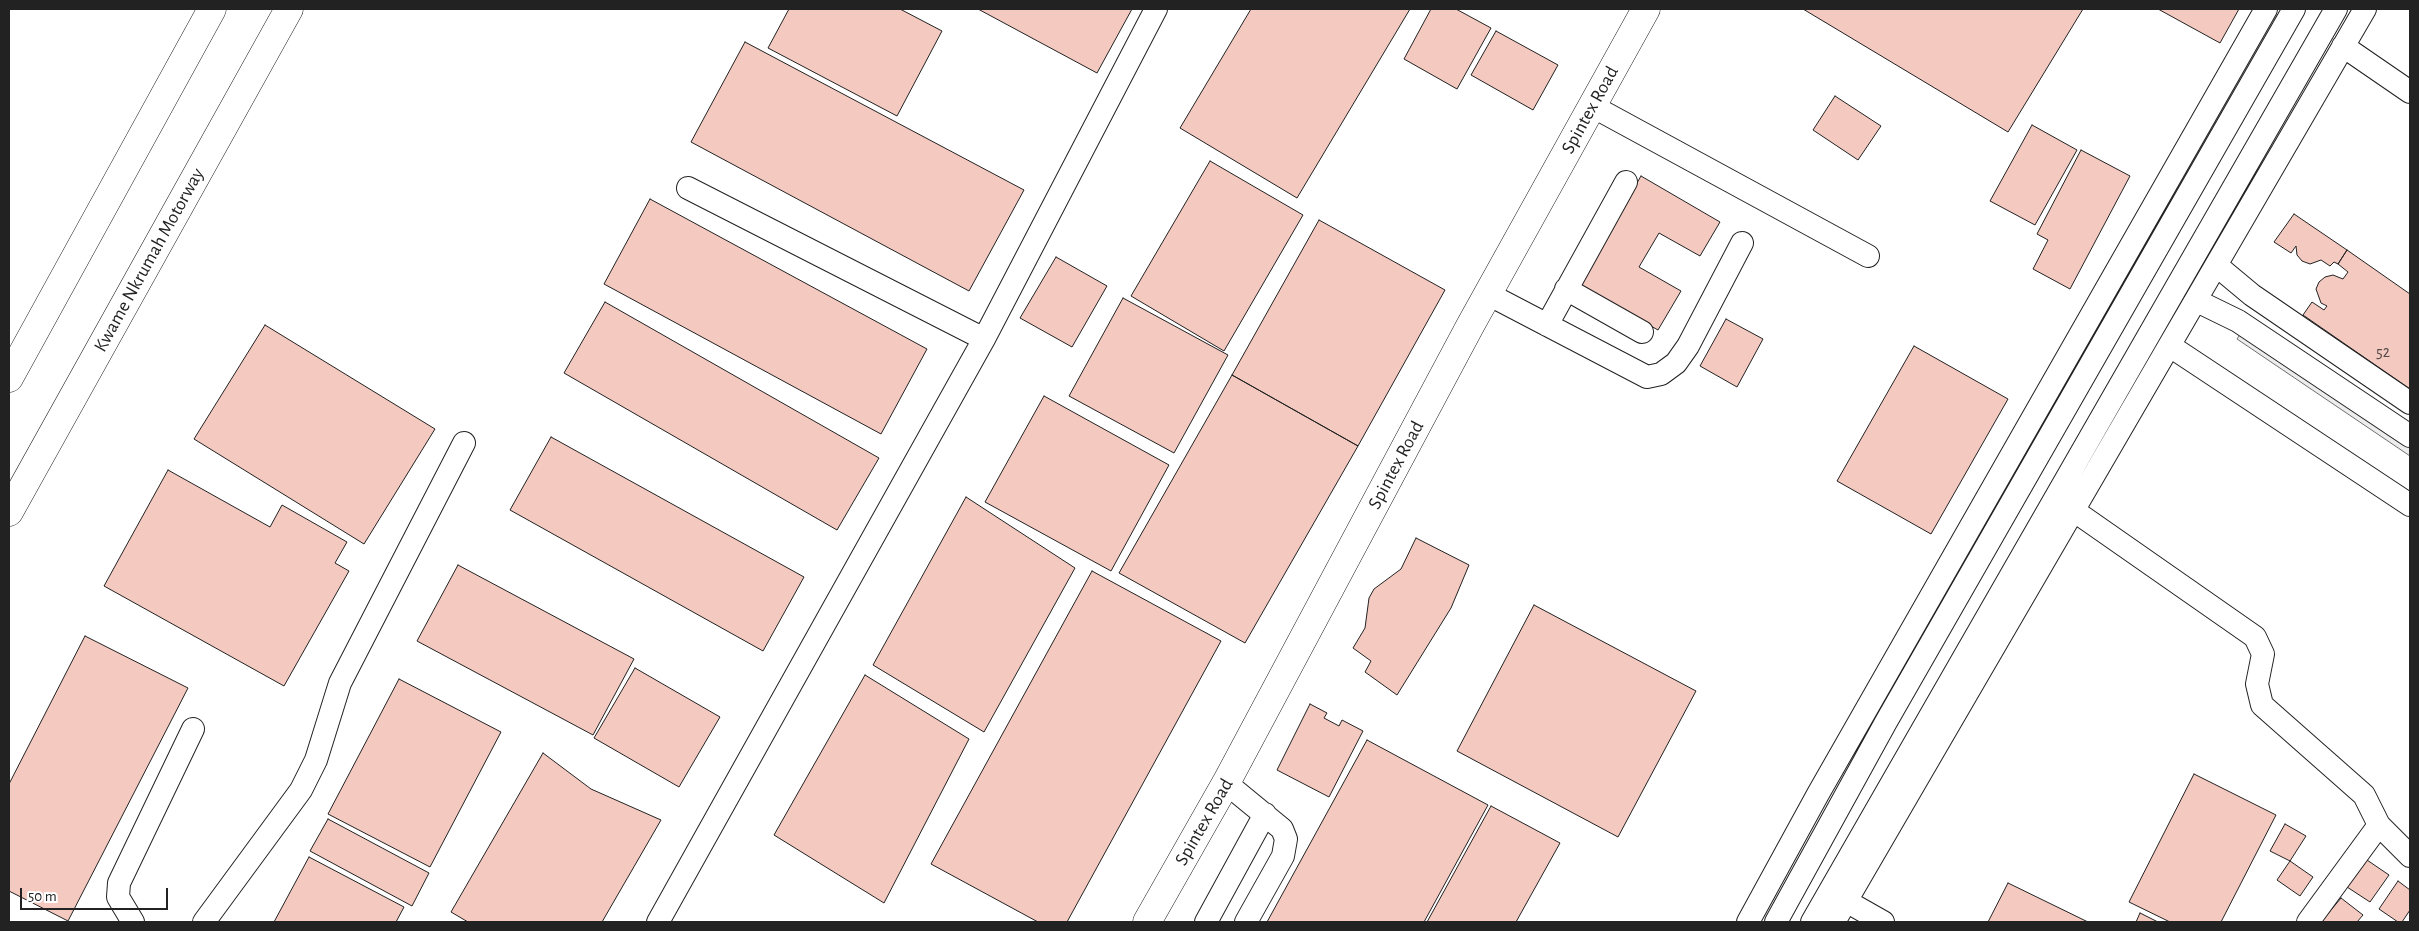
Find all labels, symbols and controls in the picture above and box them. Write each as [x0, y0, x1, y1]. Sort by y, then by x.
street label: Spintex Road [1557, 62, 1623, 158]
street label: Kwame Nkrumah Motorway [89, 164, 209, 356]
house number: 52 [2376, 342, 2390, 362]
street label: Spintex Road [1363, 417, 1429, 513]
street label: Spintex Road [1170, 774, 1238, 870]
scale bar [22, 878, 170, 910]
text: 50 m [28, 889, 57, 904]

